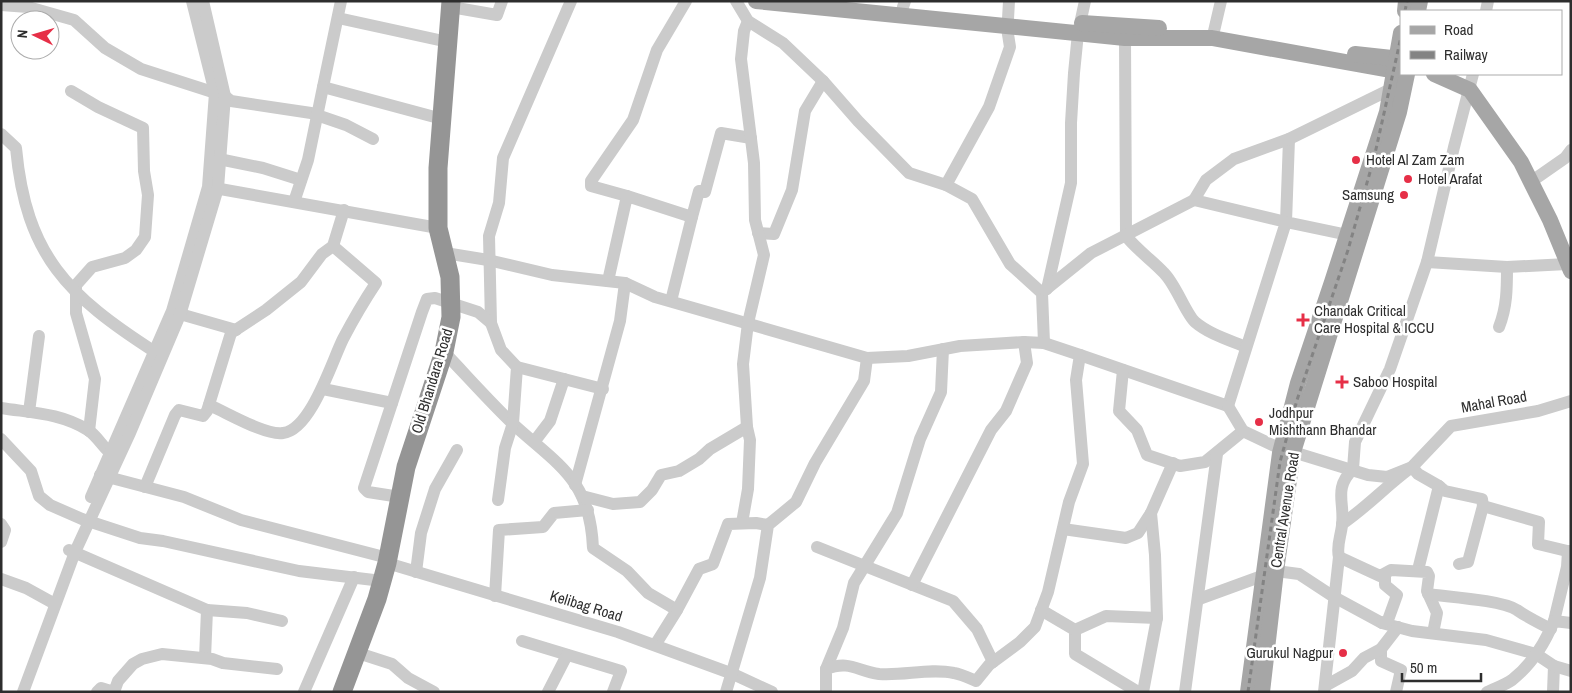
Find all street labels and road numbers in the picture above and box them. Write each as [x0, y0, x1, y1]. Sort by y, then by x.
street label: Old Bhandara Road [406, 326, 457, 436]
street label: Mahal Road [1459, 385, 1528, 418]
street label: Central Avenue Road [1265, 451, 1304, 569]
street label: Kelibag Road [547, 585, 625, 626]

